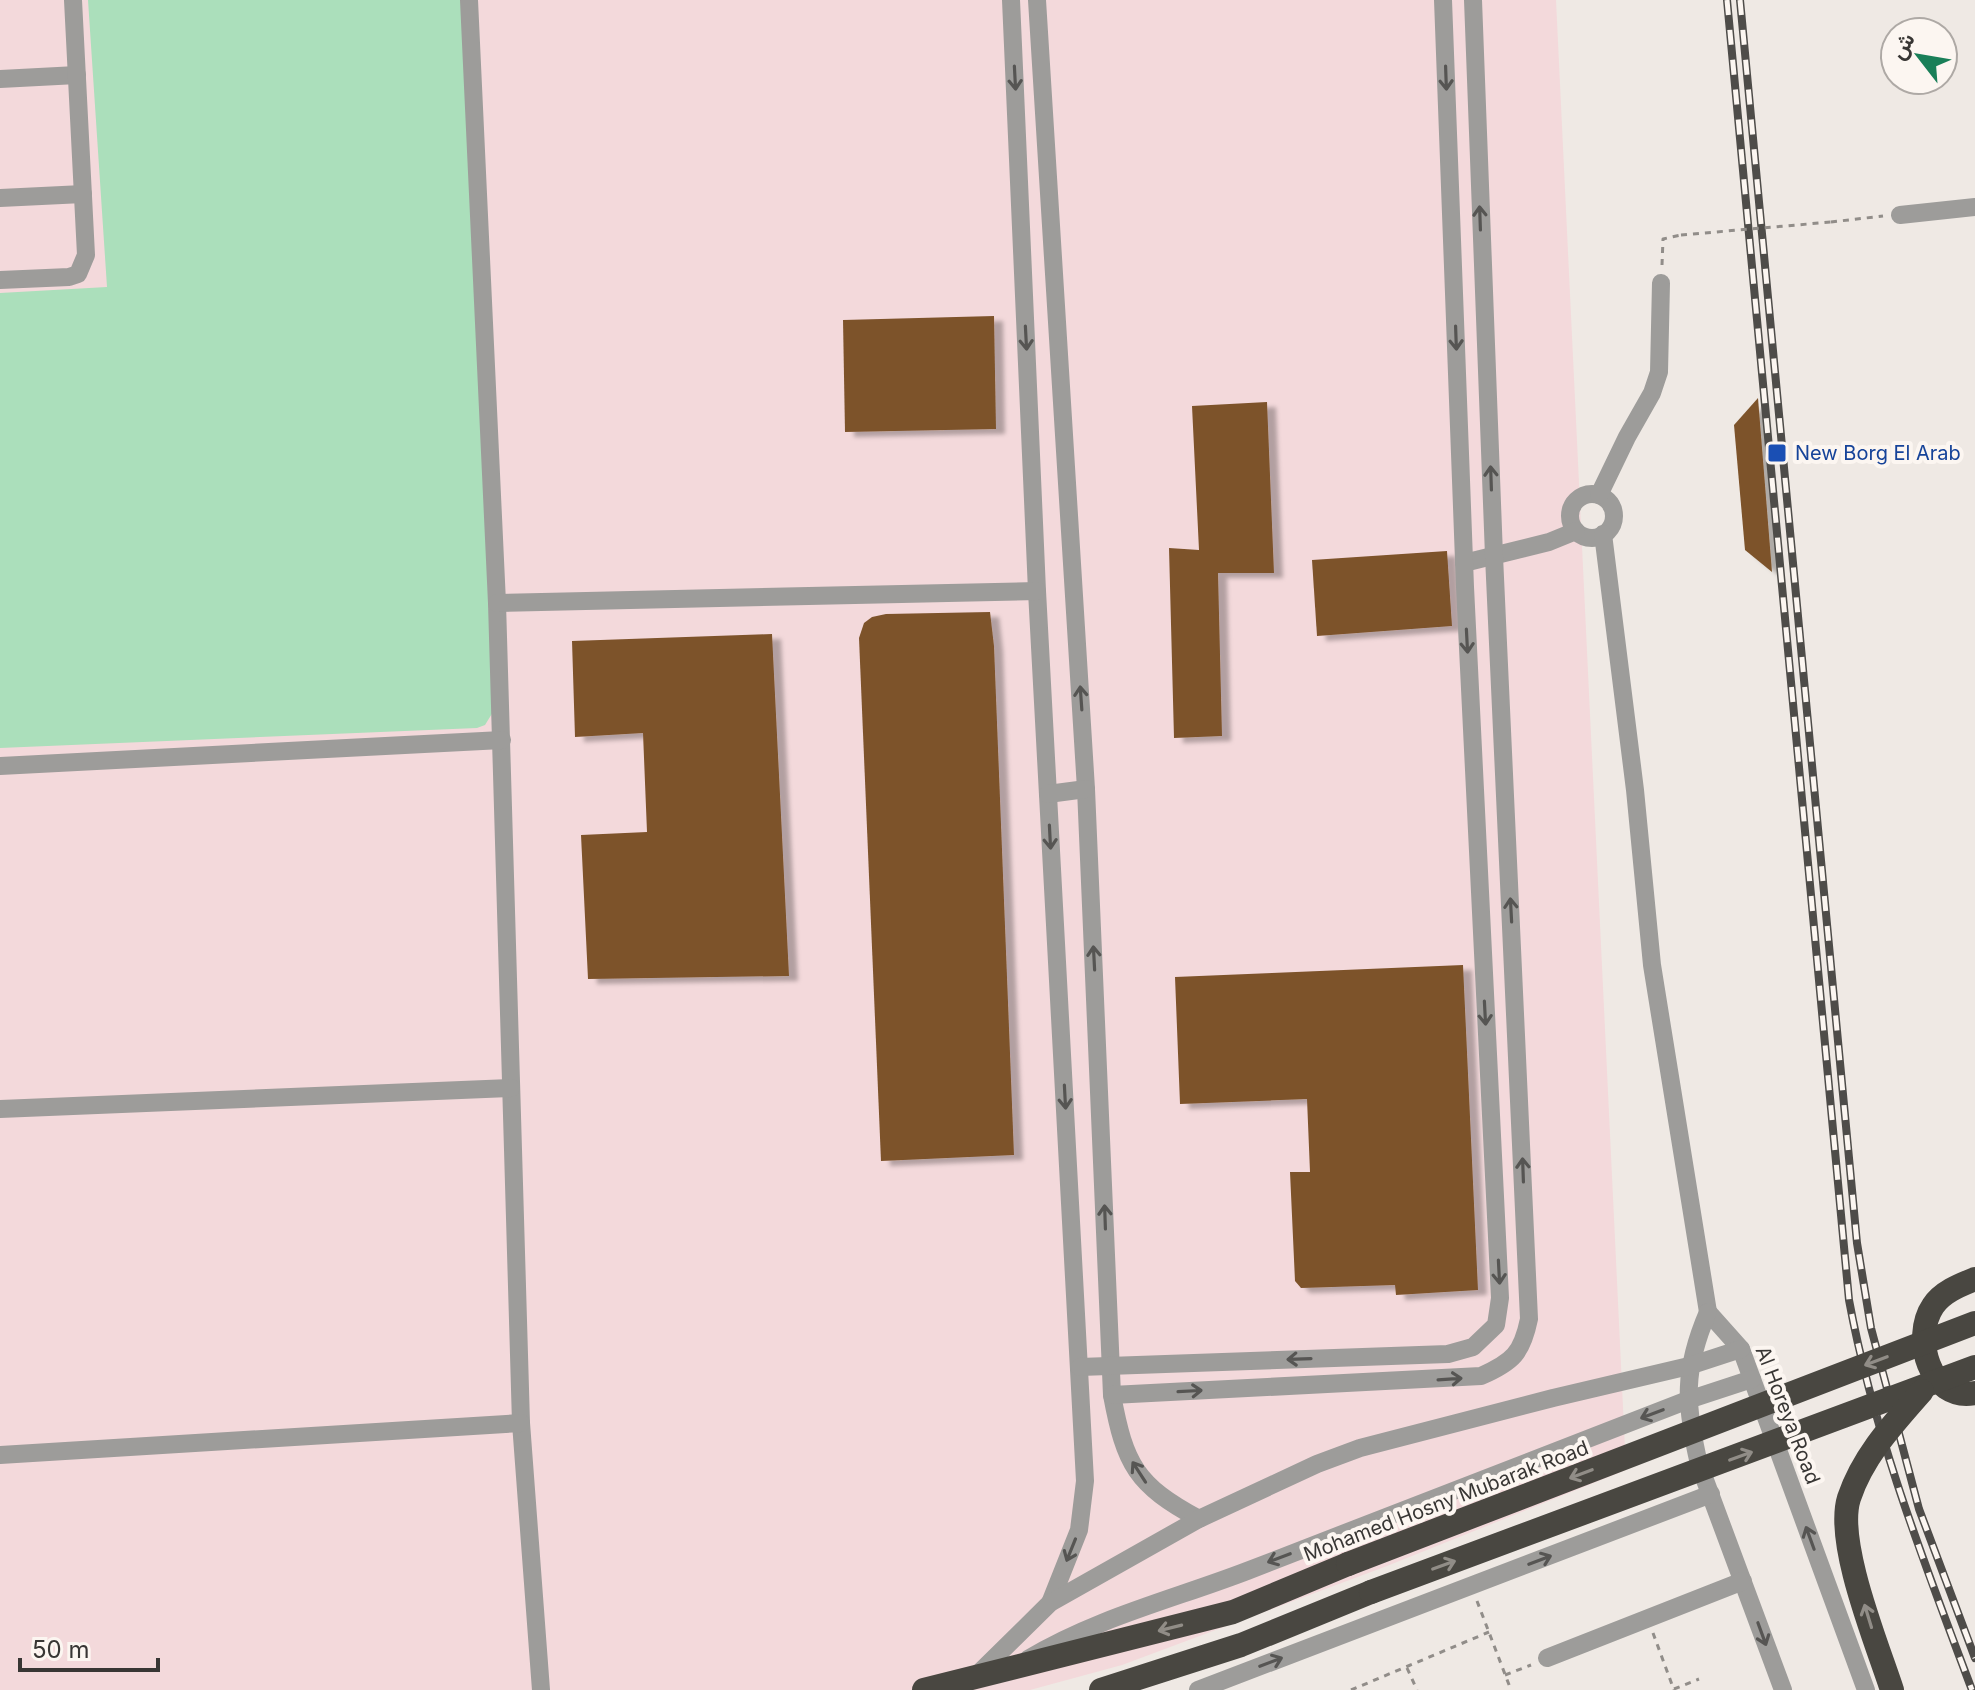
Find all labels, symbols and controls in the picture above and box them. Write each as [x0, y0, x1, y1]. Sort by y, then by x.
north arrow [1879, 16, 1959, 96]
text: ش [1884, 28, 1921, 64]
one-way arrow [1007, 64, 1022, 91]
one-way arrow [1439, 64, 1454, 91]
one-way arrow [1473, 205, 1488, 232]
one-way arrow [1019, 324, 1034, 351]
one-way arrow [1448, 324, 1463, 351]
place label: New Borg El Arab [1795, 441, 1961, 465]
marker: New Borg El Arab [1766, 442, 1788, 464]
one-way arrow [1483, 465, 1498, 492]
one-way arrow [1460, 627, 1475, 654]
one-way arrow [1073, 685, 1088, 712]
one-way arrow [1043, 823, 1058, 850]
one-way arrow [1503, 897, 1518, 924]
one-way arrow [1086, 945, 1101, 972]
one-way arrow [1478, 999, 1493, 1025]
one-way arrow [1058, 1083, 1073, 1110]
one-way arrow [1515, 1157, 1530, 1184]
one-way arrow [1097, 1204, 1112, 1231]
one-way arrow [1492, 1258, 1507, 1285]
street label: Al Horeya Road [1751, 1343, 1825, 1487]
one-way arrow [1286, 1352, 1313, 1367]
one-way arrow [1864, 1355, 1889, 1369]
one-way arrow [1436, 1371, 1463, 1386]
one-way arrow [1176, 1384, 1203, 1399]
one-way arrow [1641, 1408, 1665, 1422]
street label: Mohamed Hosny Mubarak Road [1300, 1435, 1592, 1567]
one-way arrow [1728, 1448, 1753, 1462]
one-way arrow [1131, 1461, 1147, 1484]
one-way arrow [1569, 1468, 1594, 1482]
one-way arrow [1802, 1526, 1817, 1551]
one-way arrow [1063, 1537, 1077, 1562]
one-way arrow [1267, 1552, 1292, 1566]
one-way arrow [1527, 1552, 1552, 1566]
one-way arrow [1431, 1557, 1456, 1571]
one-way arrow [1860, 1603, 1875, 1628]
one-way arrow [1756, 1621, 1771, 1646]
scale bar [20, 1622, 158, 1672]
one-way arrow [1157, 1622, 1183, 1637]
text: 50 m [32, 1635, 90, 1664]
one-way arrow [1258, 1654, 1283, 1668]

